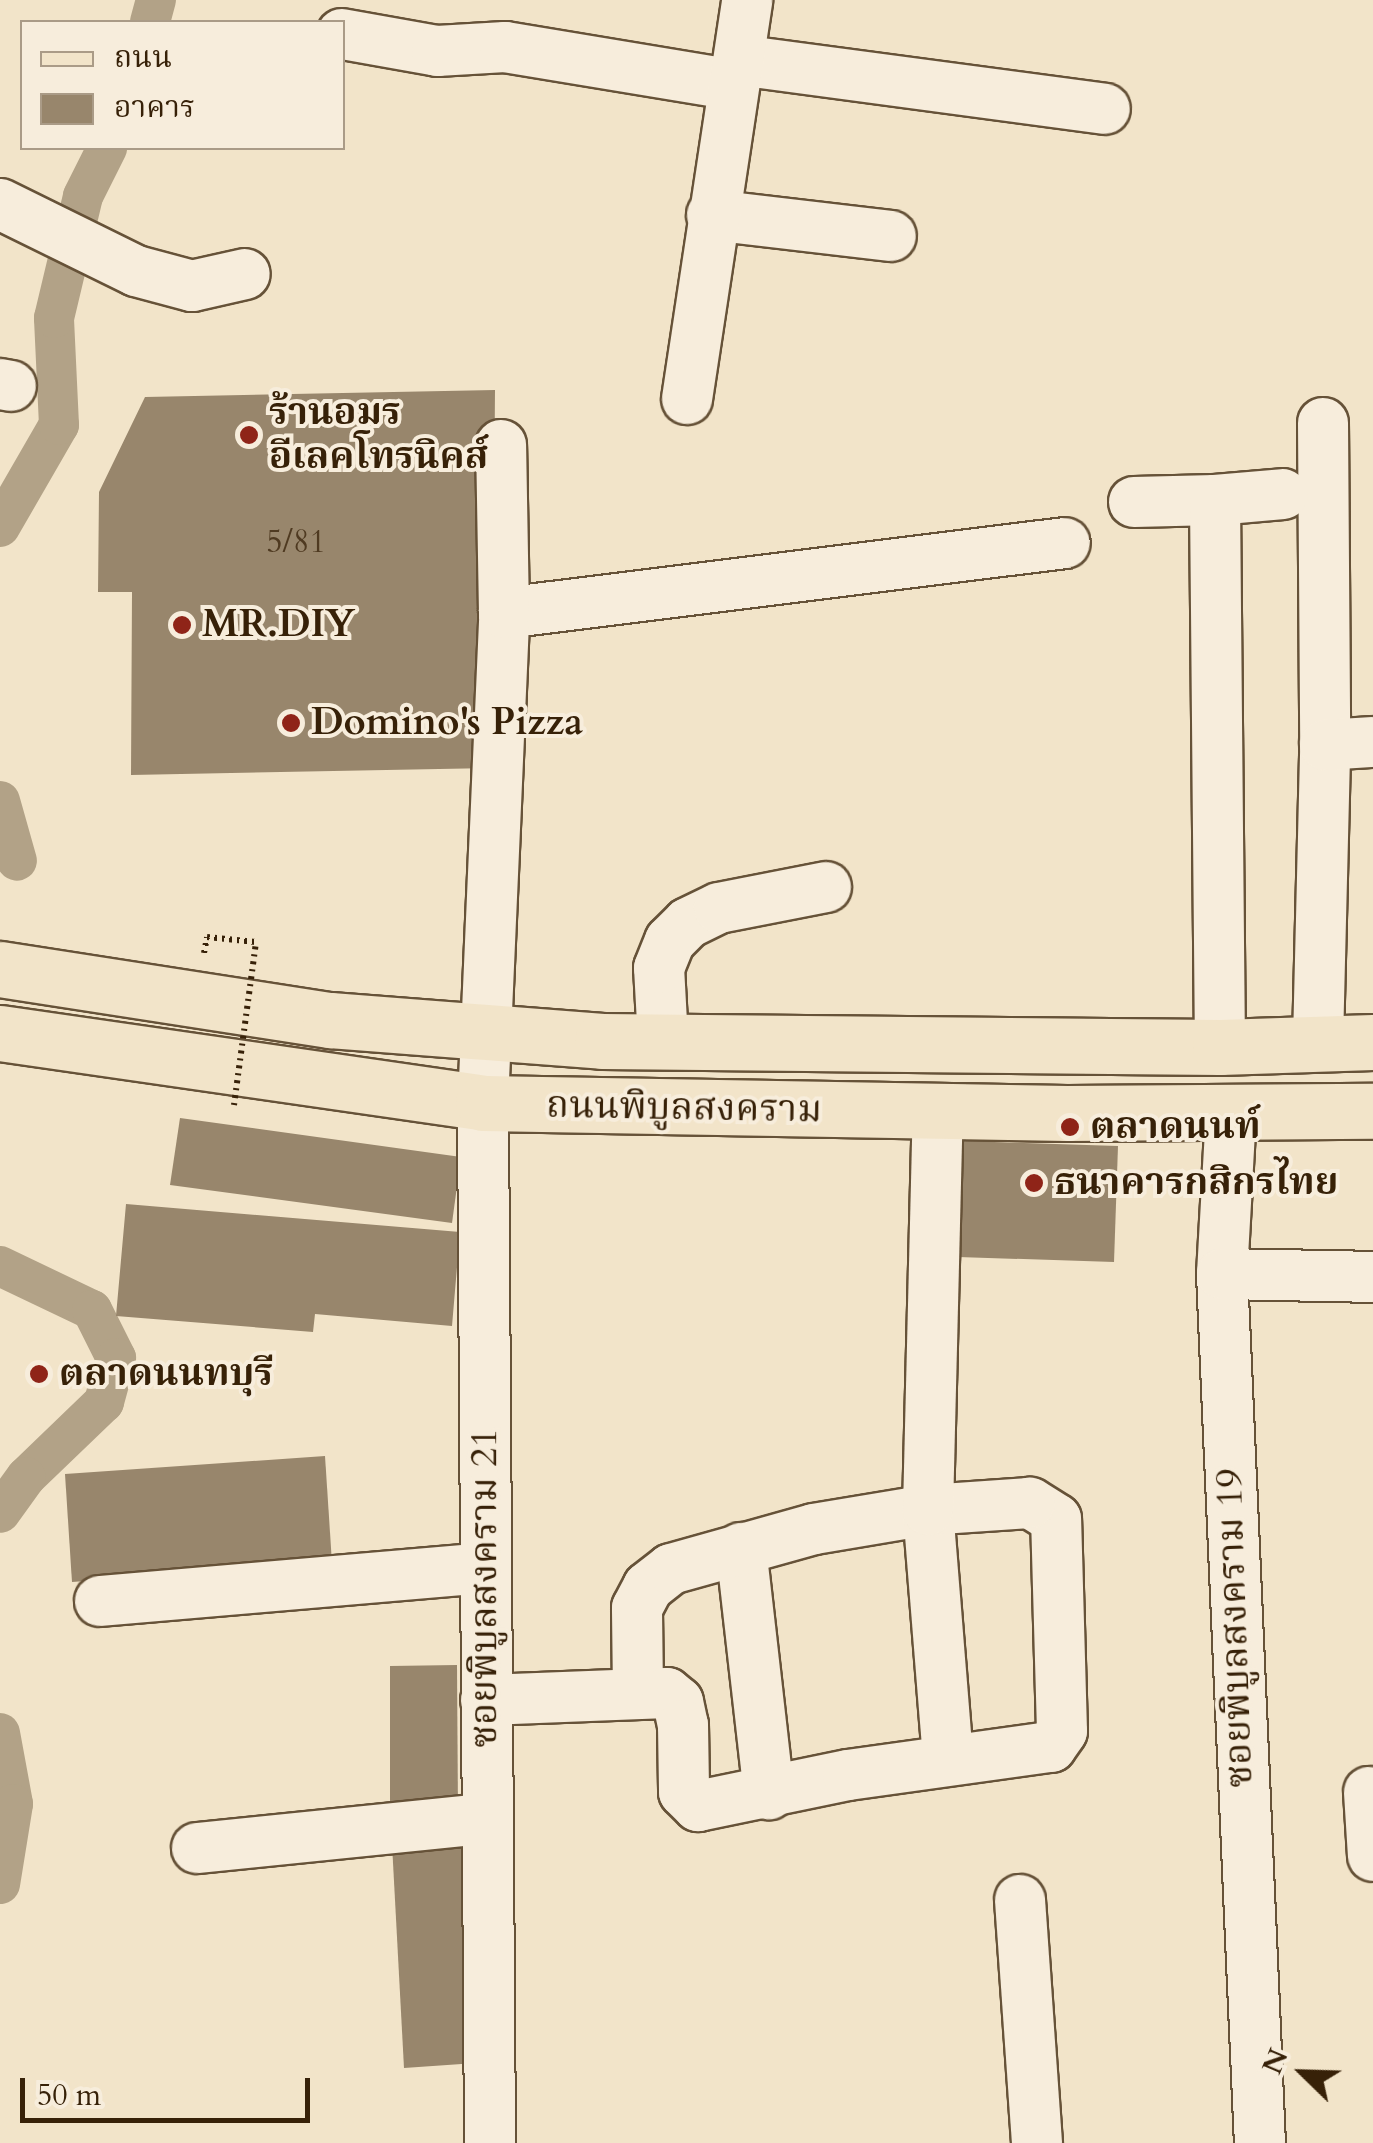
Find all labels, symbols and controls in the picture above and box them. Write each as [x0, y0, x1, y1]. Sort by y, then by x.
legend [20, 20, 345, 150]
text: ถนน [114, 37, 172, 78]
text: อาคาร [114, 87, 195, 128]
place label: ร้านอมร อีเลคโทรนิคส์ [269, 390, 488, 479]
marker: ร้านอมร อีเลคโทรนิคส์ [238, 424, 260, 446]
house number: 5/81 [266, 523, 326, 561]
place label: MR.DIY [202, 602, 355, 648]
marker: MR.DIY [171, 614, 193, 636]
place label: Domino's Pizza [311, 700, 583, 746]
marker: Domino's Pizza [280, 712, 302, 734]
street label: ถนนพิบูลสงคราม [546, 1083, 822, 1133]
place label: ตลาดนนท์ [1090, 1104, 1261, 1150]
marker: ตลาดนนท์ [1059, 1116, 1081, 1138]
place label: ธนาคารกสิกรไทย [1054, 1160, 1338, 1206]
marker: ธนาคารกสิกรไทย [1023, 1172, 1045, 1194]
place label: ตลาดนนทบุรี [59, 1351, 273, 1397]
marker: ตลาดนนทบุรี [28, 1363, 50, 1385]
street label: ซอยพิบูลสงคราม 21 [462, 1428, 508, 1748]
street label: ซอยพิบูลสงคราม 19 [1207, 1467, 1263, 1789]
north arrow [1253, 2023, 1353, 2123]
text: N [1253, 2043, 1298, 2080]
scale bar [25, 2058, 315, 2120]
text: 50 m [37, 2075, 101, 2116]

